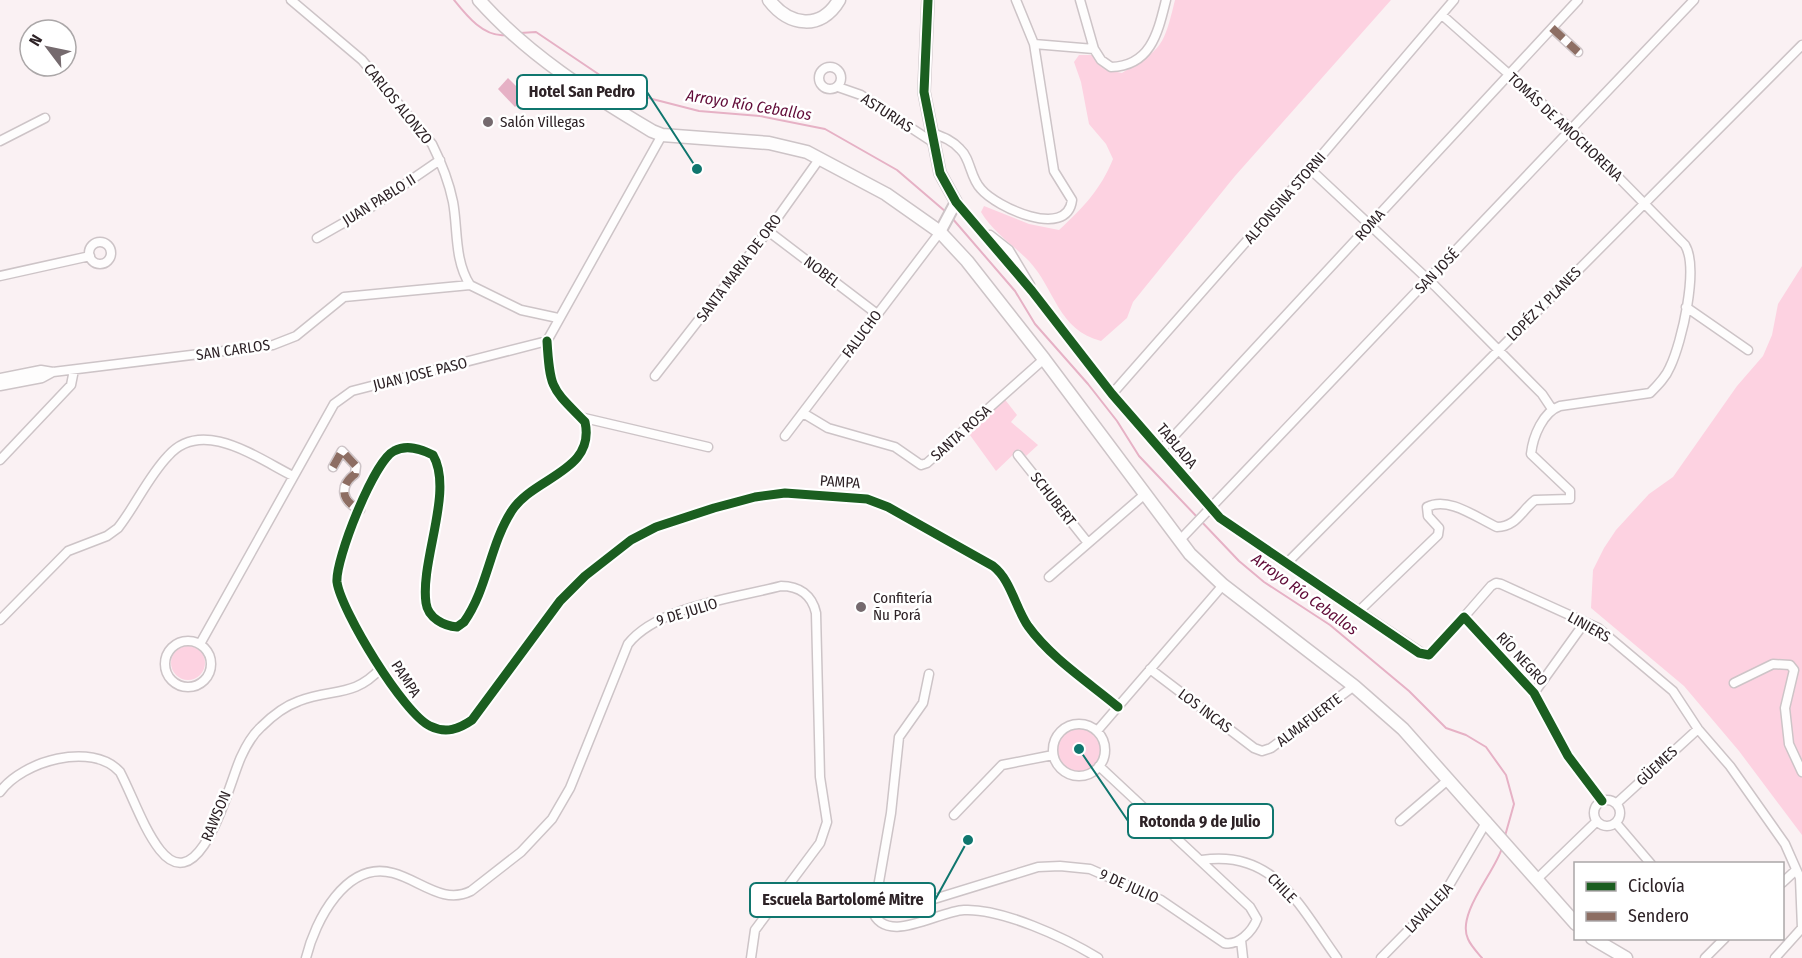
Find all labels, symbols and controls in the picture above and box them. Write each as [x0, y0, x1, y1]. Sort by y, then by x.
north arrow [18, 18, 78, 78]
text: N [25, 31, 46, 49]
street label: CARLOS ALONZO [360, 60, 436, 148]
street label: TOMÁS DE AMOCHORENA [1504, 69, 1626, 185]
callout: Hotel San Pedro [517, 75, 647, 109]
text: Hotel San Pedro [529, 82, 636, 101]
water label: Arroyo Río Ceballos [684, 86, 813, 124]
street label: ASTURIAS [858, 90, 916, 136]
place label: Salón Villegas [500, 113, 585, 131]
marker: Salón Villegas [481, 115, 495, 129]
street label: ALFONSINA STORNI [1240, 149, 1330, 247]
street label: JUAN PABLO II [339, 170, 419, 230]
street label: ROMA [1351, 206, 1389, 244]
street label: SANTA MARIA DE ORO [693, 211, 785, 325]
street label: SAN JOSÉ [1411, 245, 1463, 297]
street label: NOBEL [800, 253, 844, 292]
street label: LOPÉZ Y PLANES [1503, 263, 1585, 345]
street label: FALUCHO [838, 307, 886, 361]
street label: SAN CARLOS [195, 336, 271, 364]
street label: JUAN JOSE PASO [371, 354, 469, 394]
street label: SANTA ROSA [927, 401, 995, 465]
street label: TABLADA [1153, 420, 1201, 472]
street label: SCHUBERT [1027, 469, 1080, 529]
street label: PAMPA [819, 472, 861, 492]
water label: Arroyo Río Ceballos [1247, 548, 1362, 639]
place label: Confitería Ñu Porá [873, 589, 932, 624]
street label: 9 DE JULIO [654, 594, 720, 630]
marker: Confitería Ñu Porá [854, 600, 868, 614]
street label: LINIERS [1564, 608, 1614, 646]
street label: RÍO NEGRO [1493, 628, 1551, 690]
street label: PAMPA [387, 657, 425, 701]
street label: LOS INCAS [1175, 685, 1235, 737]
street label: ALMAFUERTE [1273, 690, 1345, 750]
street label: GÜEMES [1633, 743, 1681, 789]
street label: RAWSON [197, 788, 235, 844]
callout: Rotonda 9 de Julio [1128, 804, 1273, 838]
text: Rotonda 9 de Julio [1139, 812, 1261, 831]
legend [1574, 862, 1784, 940]
street label: 9 DE JULIO [1097, 865, 1161, 907]
street label: CHILE [1264, 869, 1300, 907]
text: Ciclovía [1628, 875, 1685, 897]
street label: LAVALLEJA [1401, 879, 1457, 937]
callout: Escuela Bartolomé Mitre [750, 883, 935, 917]
text: Escuela Bartolomé Mitre [762, 890, 924, 909]
text: Sendero [1628, 905, 1689, 927]

